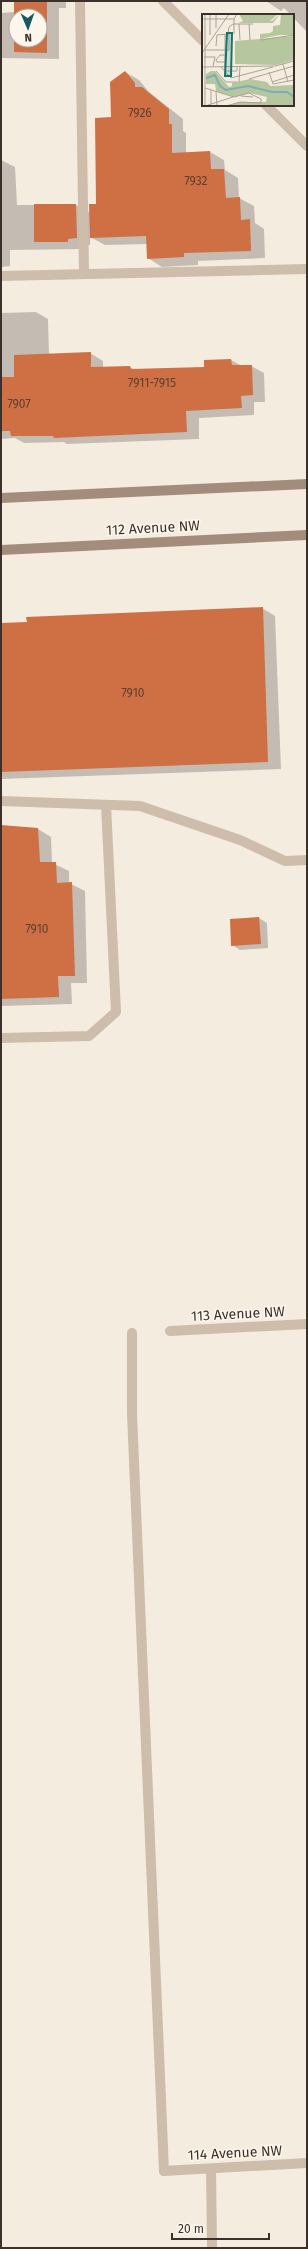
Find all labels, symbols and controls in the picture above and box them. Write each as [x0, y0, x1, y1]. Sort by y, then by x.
north arrow [8, 8, 48, 48]
inset map [202, 14, 294, 106]
text: N [24, 31, 32, 44]
house number: 7926 [128, 106, 152, 120]
house number: 7932 [185, 174, 208, 188]
house number: 7911-7915 [128, 376, 176, 390]
house number: 7907 [7, 397, 31, 411]
street label: 112 Avenue NW [106, 517, 201, 539]
house number: 7910 [121, 686, 145, 700]
house number: 7910 [25, 922, 49, 936]
street label: 113 Avenue NW [191, 1303, 286, 1325]
street label: 114 Avenue NW [187, 2142, 283, 2164]
scale bar [172, 2215, 269, 2241]
text: 20 m [178, 2222, 204, 2236]

